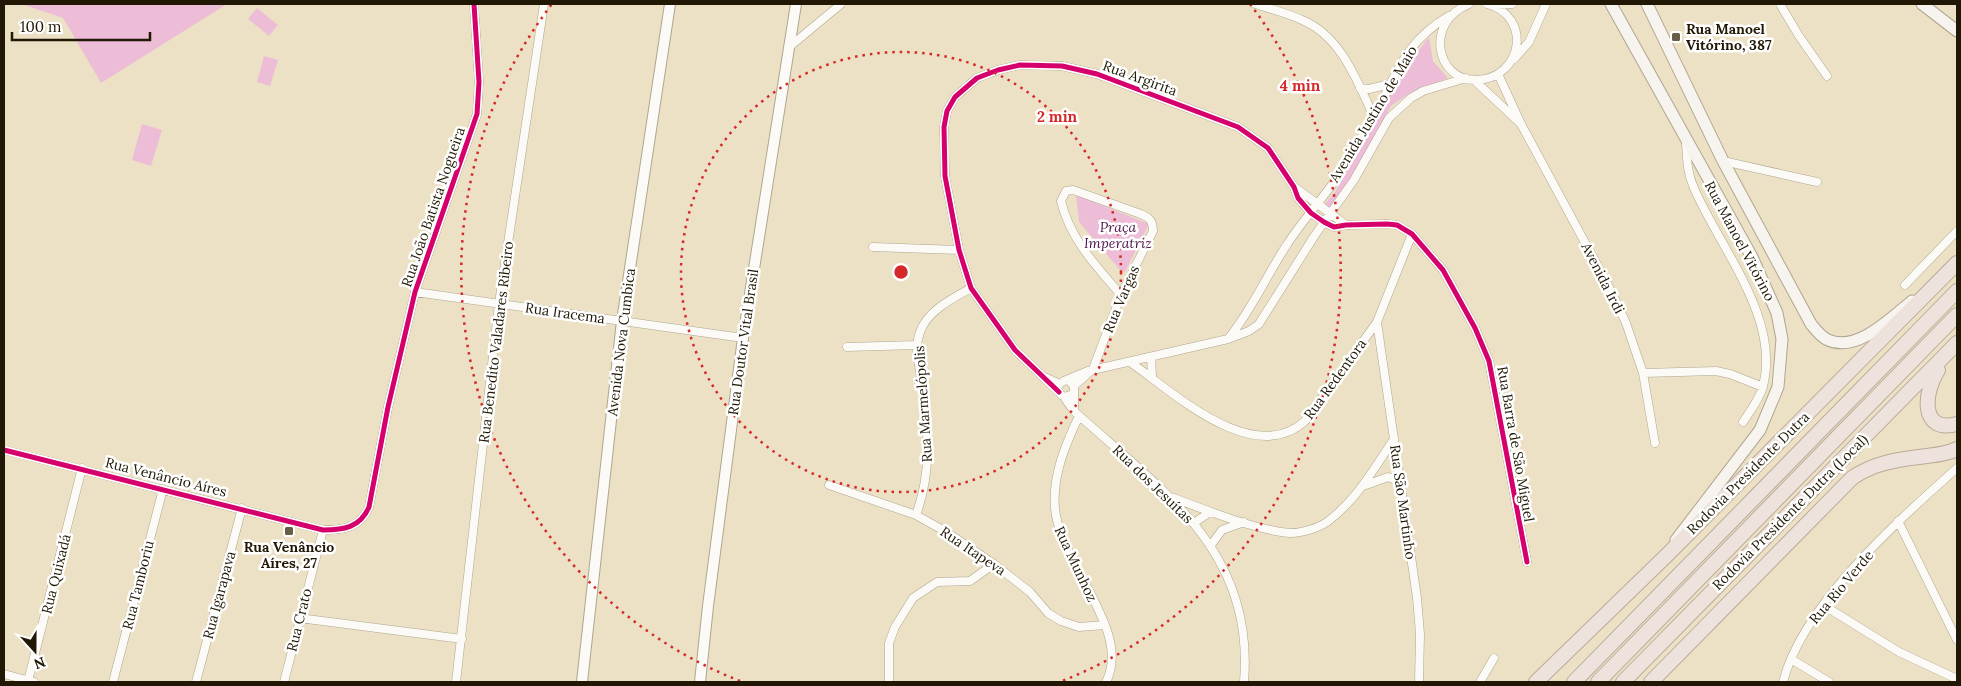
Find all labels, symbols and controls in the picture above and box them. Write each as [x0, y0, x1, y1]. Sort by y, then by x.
scale bar [12, 10, 150, 42]
text: 100 m [20, 17, 61, 36]
place label: Rua Manoel Vitórino, 387 [1686, 20, 1772, 54]
marker: Rua Manoel Vitórino, 387 [1670, 31, 1682, 43]
street label: Avenida Justino de Maio [1324, 42, 1421, 187]
street label: Rua Argirita [1100, 56, 1180, 100]
text: 4 min [1280, 76, 1321, 95]
text: 2 min [1037, 107, 1078, 126]
street label: Rua João Batista Nogueira [397, 125, 469, 289]
street label: Rua Manoel Vitórino [1701, 178, 1779, 304]
park label: Praça Imperatriz [1084, 218, 1152, 252]
street label: Avenida Irdi [1577, 238, 1629, 317]
street label: Rua Benedito Valadares Ribeiro [475, 240, 517, 444]
centre of rings [892, 263, 910, 281]
street label: Rua Vargas [1099, 263, 1143, 335]
street label: Avenida Nova Cumbica [603, 267, 639, 418]
street label: Rua Doutor Vital Brasil [724, 267, 762, 416]
street label: Rua Iracema [524, 298, 606, 328]
street label: Rua Redentora [1300, 335, 1370, 423]
street label: Rua Marmelópolis [910, 345, 936, 463]
street label: Rua Barra de São Miguel [1493, 365, 1539, 523]
street label: Rodovia Presidente Dutra [1683, 408, 1813, 538]
street label: Rodovia Presidente Dutra (Local) [1708, 430, 1872, 594]
street label: Rua dos Jesuítas [1109, 441, 1197, 527]
street label: Rua São Martinho [1386, 443, 1420, 561]
street label: Rua Venâncio Aíres [103, 453, 229, 501]
street label: Rua Itapeva [937, 523, 1009, 579]
street label: Rua Munhoz [1051, 523, 1101, 605]
marker: Rua Venâncio Aíres, 27 [283, 525, 295, 537]
street label: Rua Quixadá [37, 532, 75, 616]
place label: Rua Venâncio Aíres, 27 [244, 538, 334, 572]
street label: Rua Tamboriu [118, 539, 158, 631]
street label: Rua Rio Verde [1805, 546, 1877, 628]
street label: Rua Igarapava [199, 549, 239, 641]
street label: Rua Crato [282, 587, 316, 653]
north arrow [10, 626, 60, 676]
text: N [31, 653, 48, 674]

